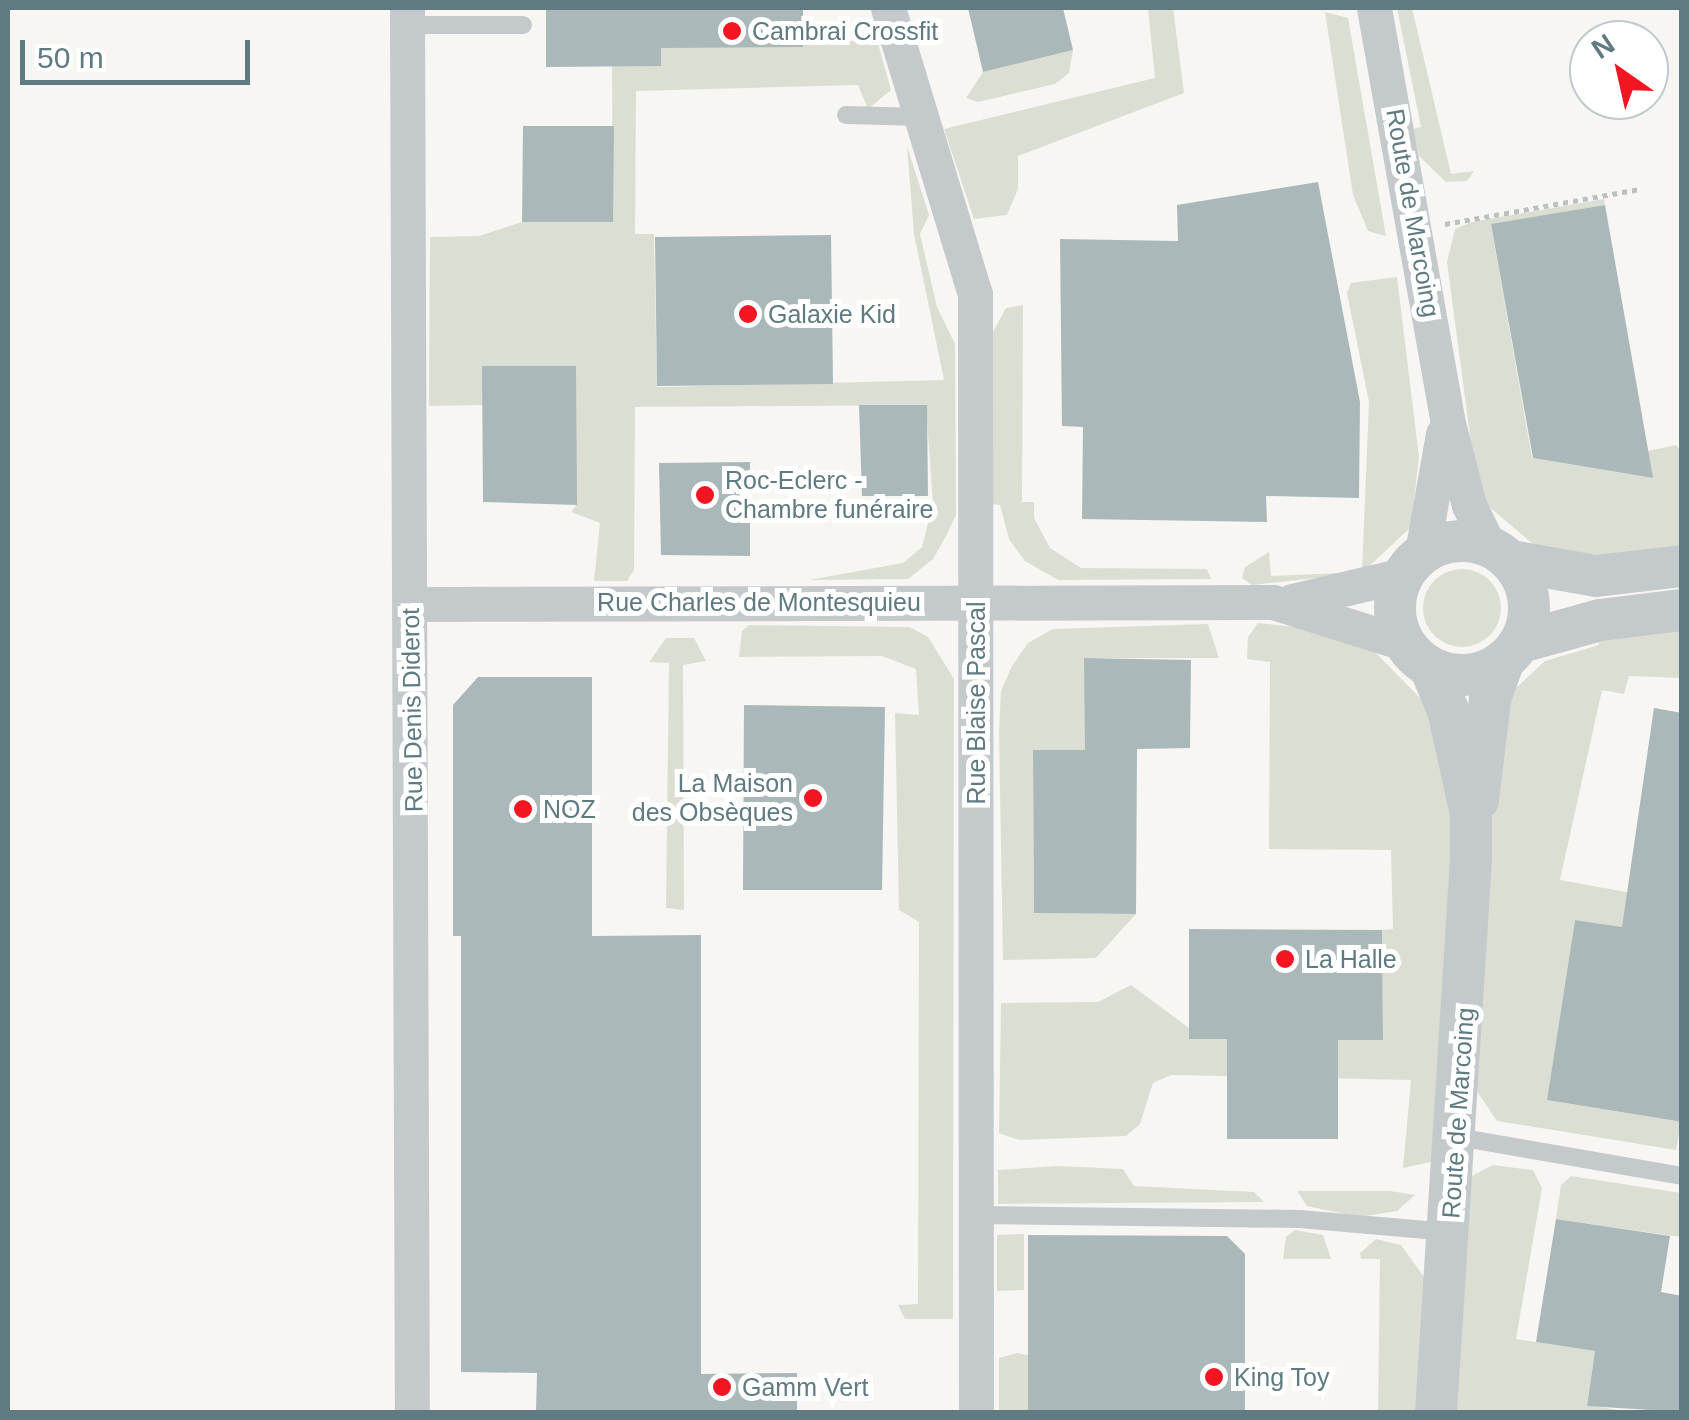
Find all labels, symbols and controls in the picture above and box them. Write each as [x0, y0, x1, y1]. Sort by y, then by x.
place label: Cambrai Crossfit [752, 16, 938, 46]
scale bar [25, 20, 255, 82]
marker: Cambrai Crossfit [721, 20, 743, 42]
north arrow [1569, 20, 1669, 120]
text: N [1586, 28, 1620, 65]
text: 50 m [37, 41, 104, 74]
street label: Route de Marcoing [1380, 106, 1446, 320]
place label: Galaxie Kid [768, 299, 896, 329]
marker: Galaxie Kid [737, 303, 759, 325]
place label: Roc-Eclerc - Chambre funéraire [725, 466, 933, 525]
marker: Roc-Eclerc - Chambre funéraire [694, 484, 716, 506]
street label: Rue Charles de Montesquieu [597, 587, 921, 617]
street label: Rue Blaise Pascal [961, 602, 991, 804]
street label: Rue Denis Diderot [395, 608, 429, 812]
place label: La Maison des Obsèques [632, 769, 793, 828]
marker: La Maison des Obsèques [802, 787, 824, 809]
place label: NOZ [543, 794, 596, 824]
marker: NOZ [512, 798, 534, 820]
place label: La Halle [1305, 944, 1397, 974]
marker: La Halle [1274, 948, 1296, 970]
street label: Route de Marcoing [1436, 1007, 1480, 1219]
place label: King Toy [1234, 1362, 1330, 1392]
marker: King Toy [1203, 1366, 1225, 1388]
place label: Gamm Vert [742, 1372, 868, 1402]
marker: Gamm Vert [711, 1376, 733, 1398]

